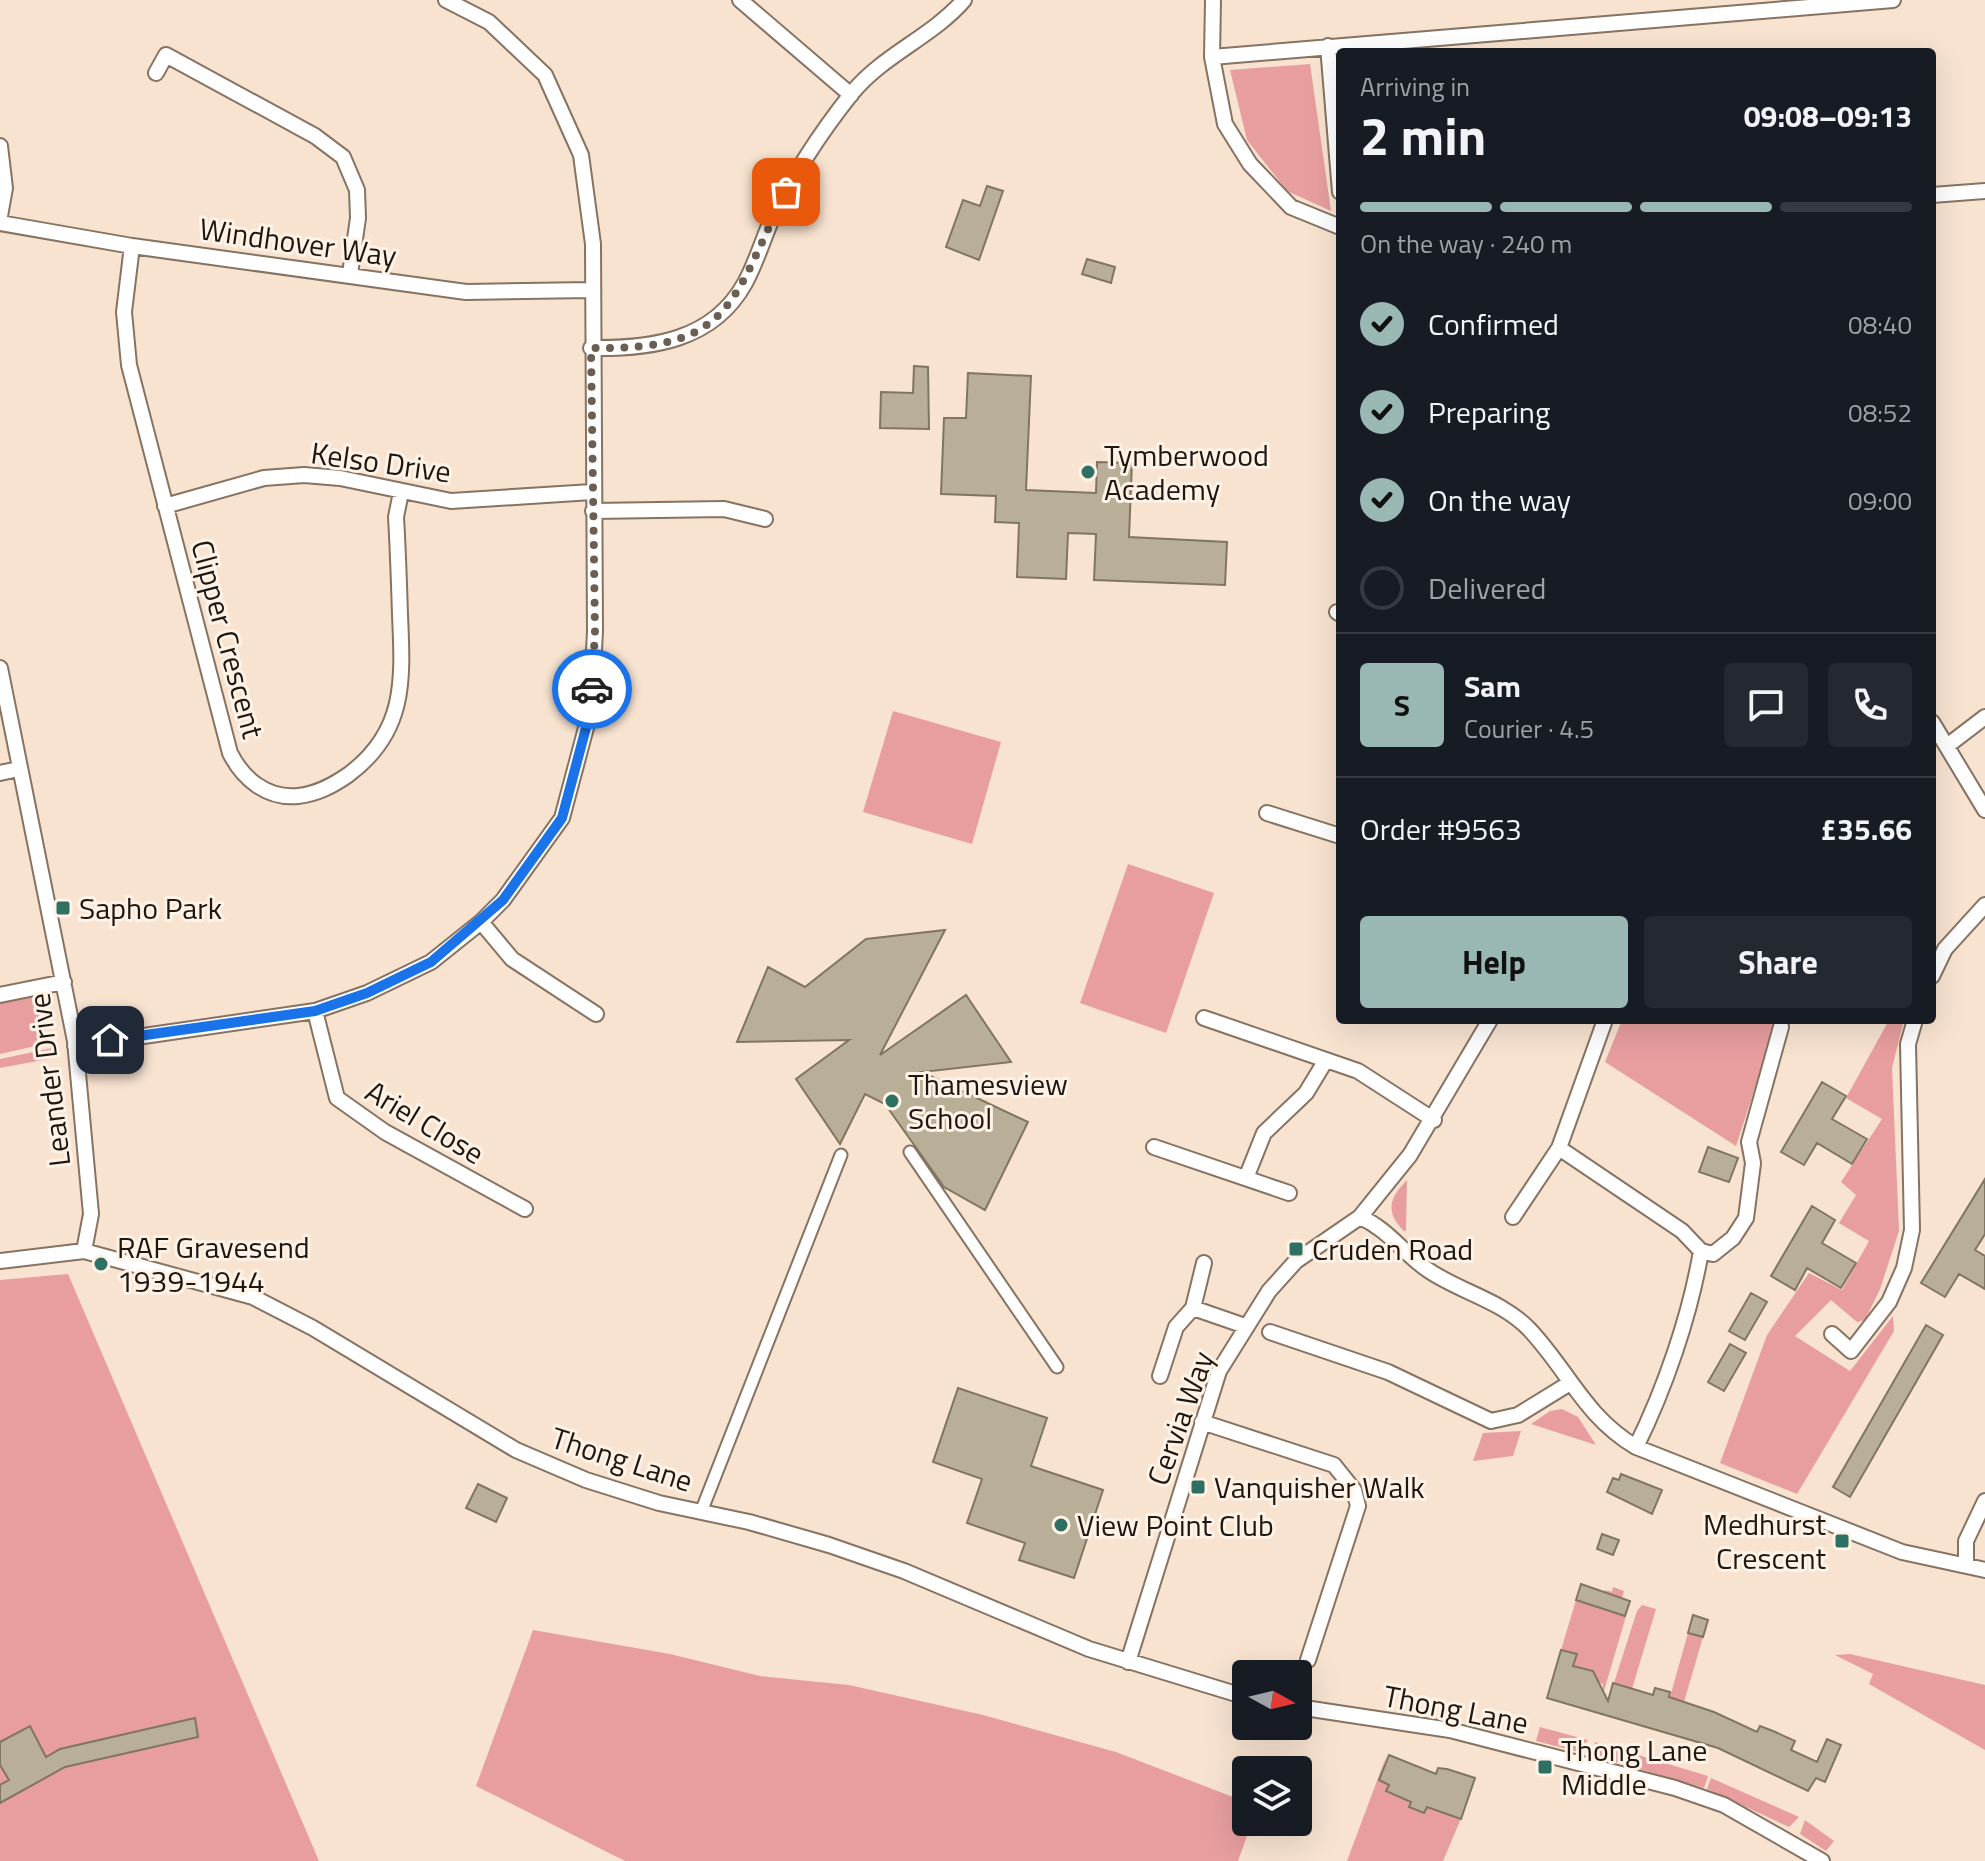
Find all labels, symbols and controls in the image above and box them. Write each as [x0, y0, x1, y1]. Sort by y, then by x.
text: Arriving in [1360, 67, 1470, 106]
text: 09:08–09:13 [1744, 93, 1912, 139]
text: 2 min [1360, 96, 1486, 175]
pin [752, 158, 820, 226]
icon: bag [764, 170, 808, 214]
street label: Windhover Way [196, 205, 400, 279]
text: On the way · 240 m [1360, 224, 1572, 263]
text: Confirmed [1428, 301, 1559, 347]
icon: check [1360, 302, 1404, 346]
text: 08:40 [1848, 305, 1912, 344]
text: Preparing [1428, 389, 1550, 435]
icon: check [1360, 390, 1404, 434]
text: 08:52 [1848, 393, 1912, 432]
street label: Kelso Drive [308, 429, 454, 495]
place label: Tymberwood Academy [1104, 432, 1269, 512]
marker: Tymberwood Academy [1079, 463, 1097, 481]
text: On the way [1428, 477, 1571, 523]
icon: check [1360, 478, 1404, 522]
text: 09:00 [1848, 481, 1912, 520]
street label: Clipper Crescent [179, 535, 277, 744]
text: Delivered [1428, 565, 1546, 611]
courier [552, 649, 632, 729]
text: Sam [1464, 663, 1521, 709]
button: chat [1724, 663, 1808, 747]
button: phone [1828, 663, 1912, 747]
icon: car [570, 667, 614, 711]
text: S [1394, 682, 1410, 728]
text: Courier · 4.5 [1464, 709, 1594, 748]
text: Order #9563 [1360, 806, 1522, 852]
text: £35.66 [1820, 806, 1912, 852]
place label: Sapho Park [79, 885, 222, 931]
marker: Sapho Park [54, 899, 72, 917]
button: Help [1360, 916, 1628, 1008]
button: Share [1644, 916, 1912, 1008]
street label: Leander Drive [16, 991, 82, 1169]
pin [76, 1006, 144, 1074]
icon: home [88, 1018, 132, 1062]
place label: Thamesview School [908, 1061, 1068, 1141]
street label: Ariel Close [357, 1068, 493, 1176]
marker: Thamesview School [883, 1092, 901, 1110]
place label: RAF Gravesend 1939-1944 [117, 1224, 310, 1304]
place label: Cruden Road [1312, 1226, 1473, 1272]
marker: Cruden Road [1287, 1240, 1305, 1258]
marker: RAF Gravesend 1939-1944 [92, 1255, 110, 1273]
street label: Cervia Way [1134, 1345, 1226, 1491]
street label: Thong Lane [545, 1414, 699, 1504]
place label: Vanquisher Walk [1214, 1464, 1425, 1510]
marker: Vanquisher Walk [1189, 1478, 1207, 1496]
place label: Medhurst Crescent [1703, 1501, 1826, 1581]
place label: View Point Club [1077, 1502, 1274, 1548]
marker: View Point Club [1052, 1516, 1070, 1534]
marker: Medhurst Crescent [1833, 1532, 1851, 1550]
north arrow [1232, 1660, 1312, 1740]
map controls [1232, 1660, 1312, 1836]
street label: Thong Lane [1380, 1672, 1532, 1746]
place label: Thong Lane Middle [1561, 1727, 1708, 1807]
button: layers [1232, 1756, 1312, 1836]
marker: Thong Lane Middle [1536, 1758, 1554, 1776]

